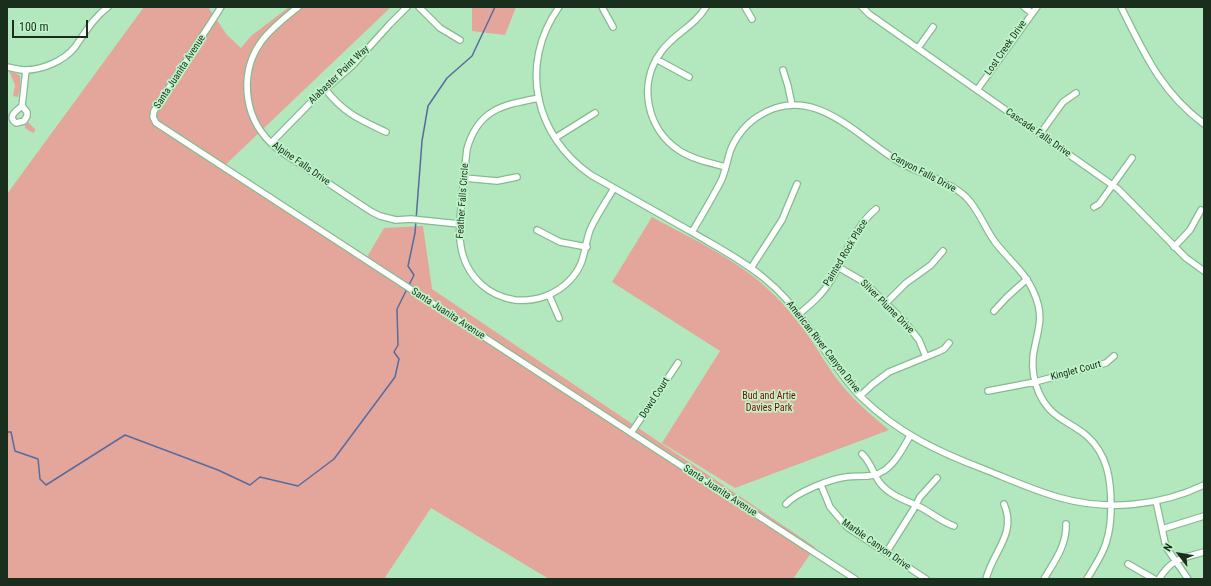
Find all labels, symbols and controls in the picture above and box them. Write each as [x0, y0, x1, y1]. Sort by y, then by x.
scale bar [14, 12, 90, 38]
street label: Lost Creek Drive [983, 18, 1029, 78]
text: 100 m [19, 20, 49, 34]
street label: Santa Juanita Avenue [152, 33, 208, 111]
street label: Alabaster Point Way [306, 43, 372, 107]
street label: Cascade Falls Drive [1003, 106, 1073, 160]
street label: Alpine Falls Drive [270, 140, 332, 188]
street label: Canyon Falls Drive [888, 151, 958, 195]
street label: Feather Falls Circle [454, 163, 472, 239]
street label: Painted Rock Place [821, 217, 871, 289]
street label: Silver Plume Drive [858, 278, 916, 336]
street label: Santa Juanita Avenue [409, 286, 487, 342]
street label: American River Canyon Drive [783, 299, 863, 395]
street label: Kinglet Court [1050, 359, 1102, 383]
street label: Dowd Court [637, 375, 673, 421]
park label: Bud and Artie Davies Park [742, 390, 796, 414]
street label: Santa Juanita Avenue [681, 463, 759, 519]
street label: Marble Canyon Drive [839, 517, 913, 573]
north arrow [1159, 534, 1199, 574]
text: N [1161, 541, 1176, 554]

